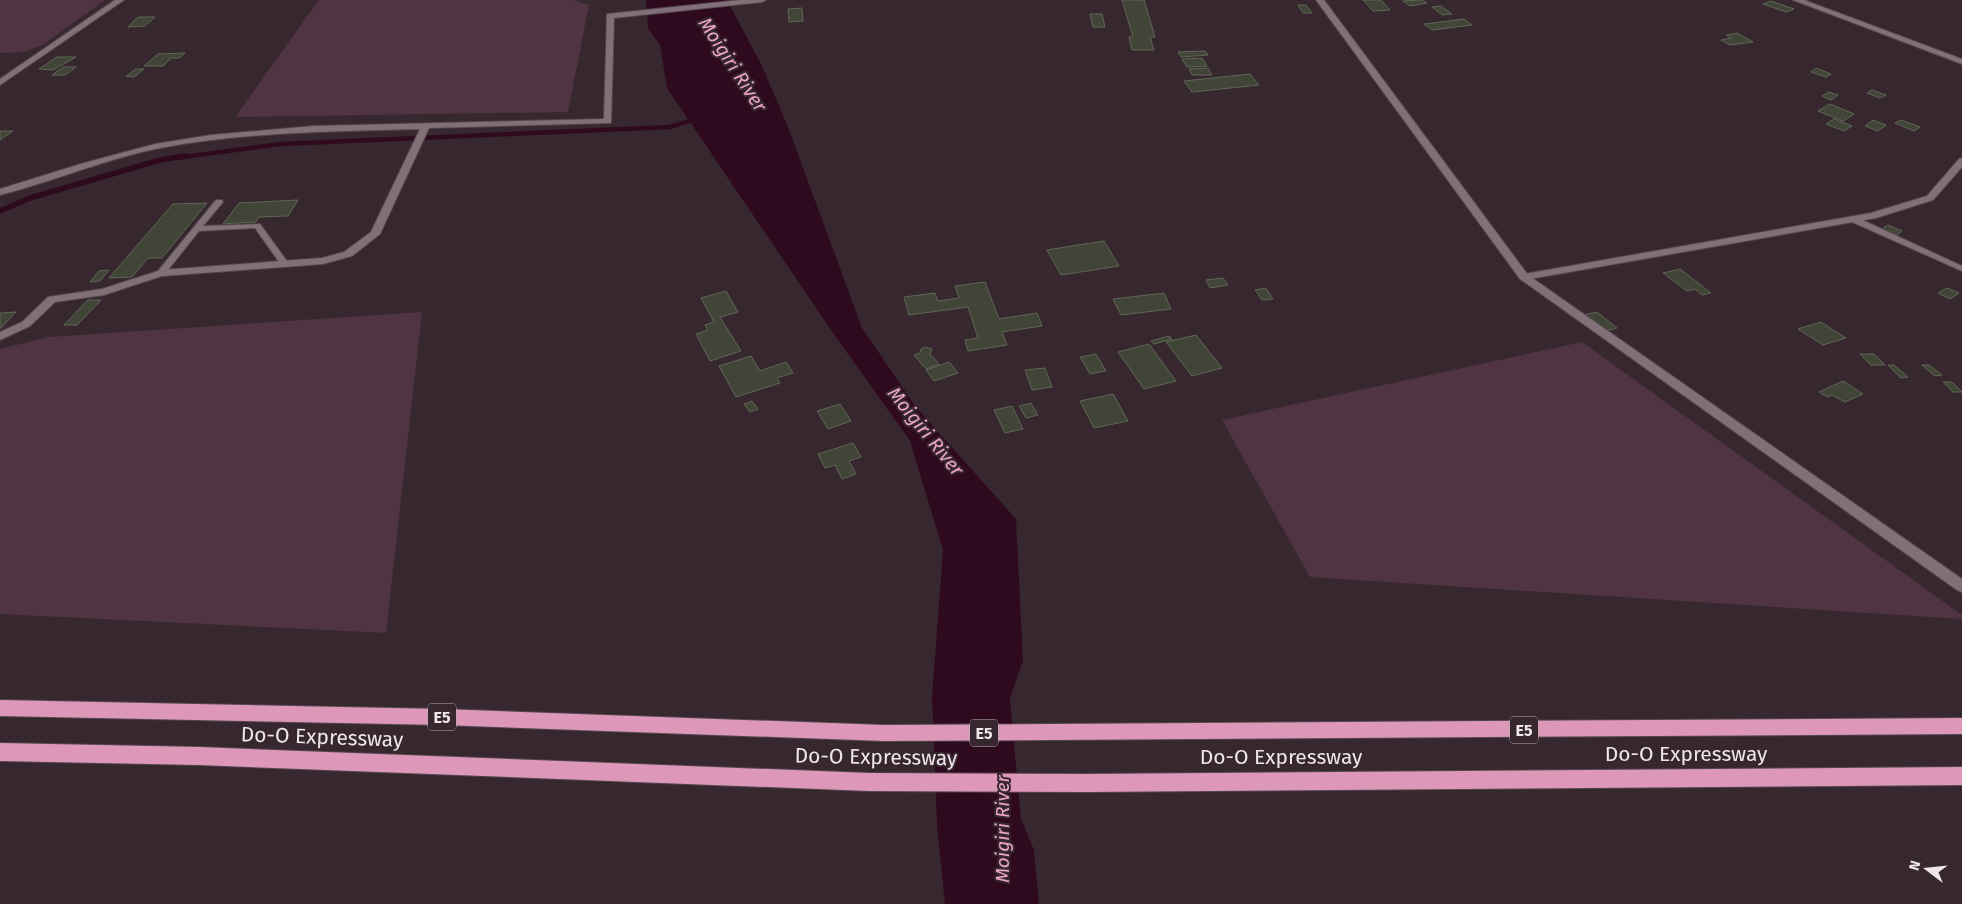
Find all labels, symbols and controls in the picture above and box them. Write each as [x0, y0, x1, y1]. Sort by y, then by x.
water label: Moigiri River [694, 13, 772, 116]
water label: Moigiri River [883, 382, 969, 481]
road number: E5 [428, 704, 456, 730]
road number: E5 [1510, 716, 1538, 744]
road number: E5 [970, 720, 998, 746]
street label: Do-O Expressway [240, 721, 404, 753]
street label: Do-O Expressway [1605, 741, 1768, 767]
street label: Do-O Expressway [794, 743, 958, 771]
street label: Do-O Expressway [1200, 744, 1363, 770]
water label: Moigiri River [991, 774, 1014, 883]
north arrow [1902, 844, 1952, 894]
text: N [1906, 859, 1924, 872]

